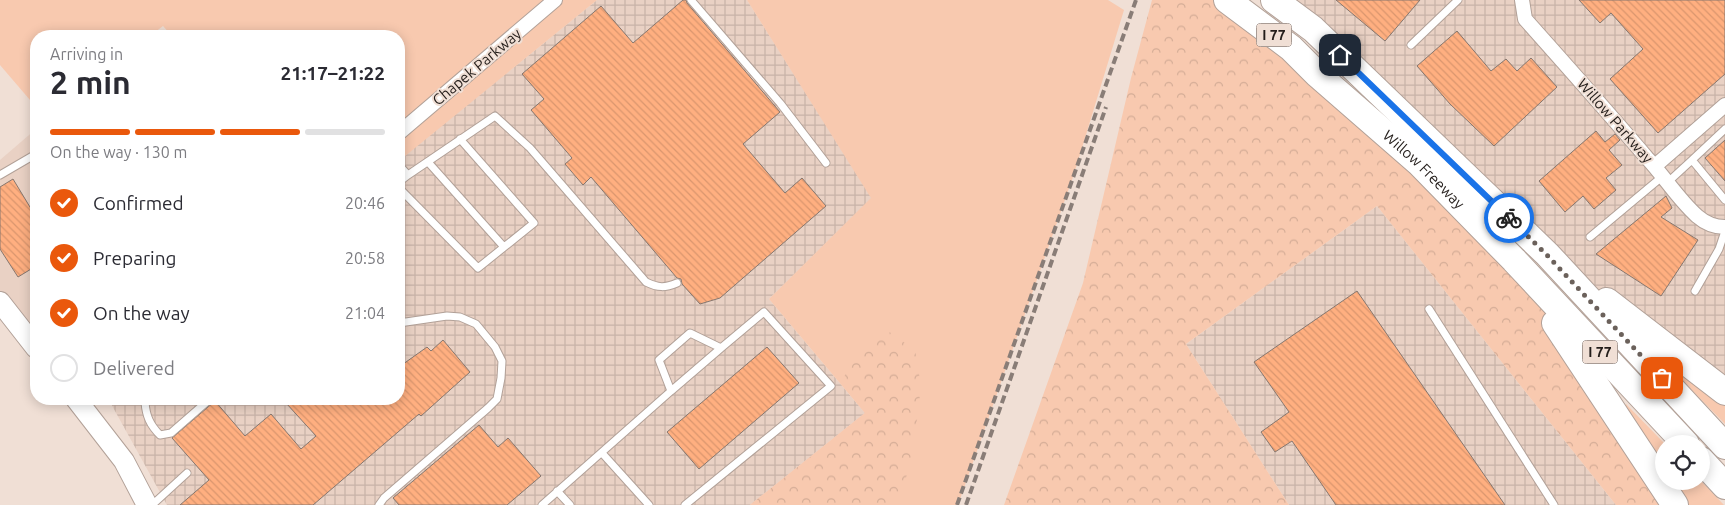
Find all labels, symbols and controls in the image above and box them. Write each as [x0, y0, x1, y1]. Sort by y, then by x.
road number: I 77 [1256, 24, 1292, 46]
street label: Chapek Parkway [429, 25, 524, 108]
pin [1319, 34, 1361, 76]
icon: home [1326, 41, 1354, 69]
text: Arriving in [50, 45, 123, 63]
text: 21:17–21:22 [280, 62, 385, 84]
text: 2 min [50, 64, 131, 100]
street label: Willow Parkway [1574, 75, 1657, 166]
street label: Willow Freeway [1380, 127, 1468, 212]
text: On the way · 130 m [50, 143, 187, 161]
icon: check [50, 189, 78, 217]
text: Confirmed [93, 192, 184, 214]
courier [1484, 193, 1534, 243]
text: 20:46 [345, 194, 385, 212]
icon: bike [1495, 204, 1523, 232]
icon: check [50, 244, 78, 272]
text: Preparing [93, 247, 177, 269]
text: 20:58 [345, 249, 385, 267]
icon: check [50, 299, 78, 327]
text: On the way [93, 302, 190, 324]
text: 21:04 [345, 304, 385, 322]
road number: I 77 [1582, 341, 1618, 364]
text: Delivered [93, 357, 175, 379]
pin [1641, 357, 1683, 399]
icon: bag [1648, 364, 1676, 392]
map controls [1655, 435, 1710, 490]
button: locate [1655, 435, 1710, 490]

